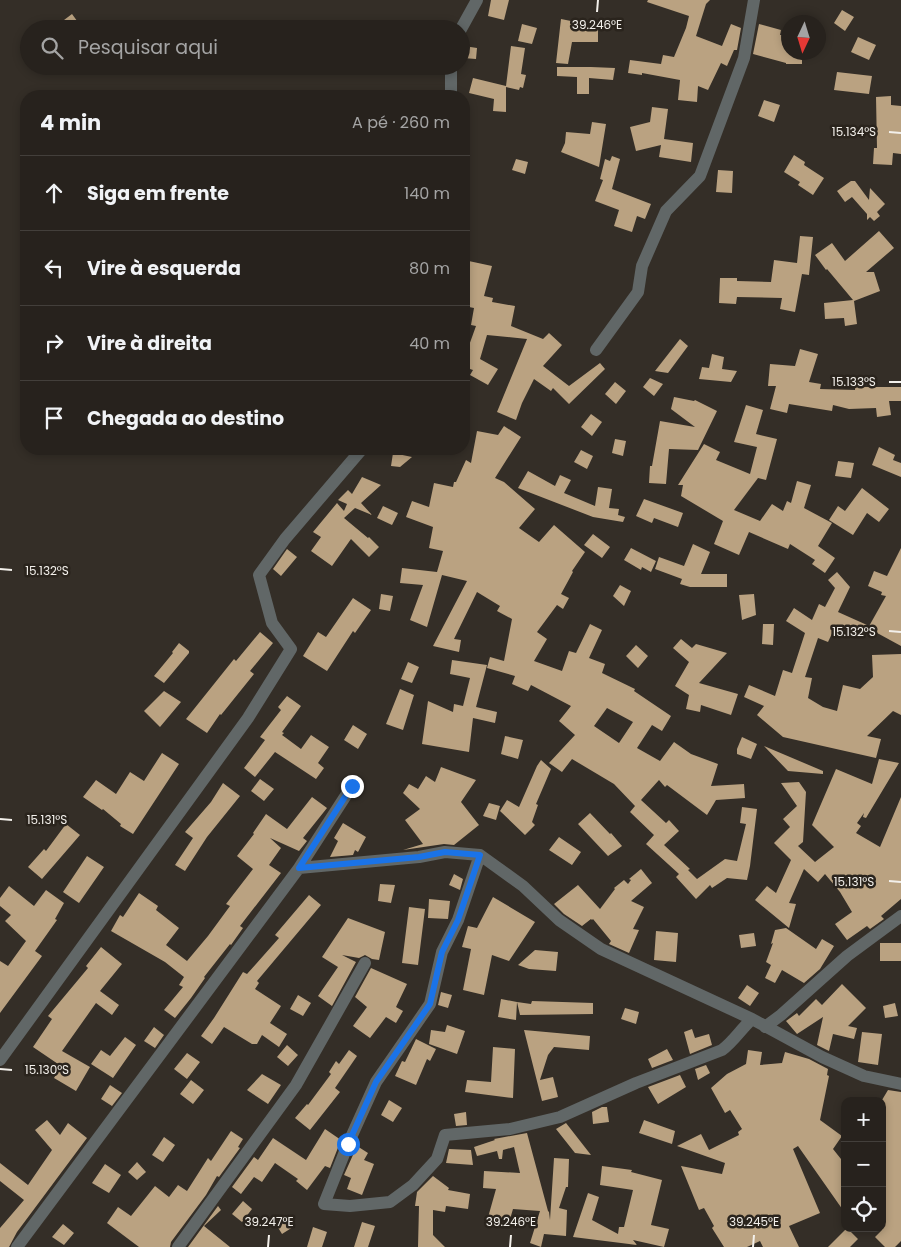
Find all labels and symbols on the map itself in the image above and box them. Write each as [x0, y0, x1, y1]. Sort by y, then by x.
north arrow [781, 15, 826, 60]
text: 39.246°E [572, 16, 622, 33]
text: 15.134°S [832, 123, 876, 140]
text: 15.133°S [832, 373, 876, 390]
text: 15.132°S [25, 562, 69, 579]
text: 15.132°S [832, 623, 876, 640]
route end [341, 775, 364, 798]
text: 15.131°S [27, 811, 67, 828]
text: 15.131°S [834, 873, 874, 890]
text: 15.130°S [25, 1061, 69, 1078]
route start [337, 1133, 360, 1156]
text: 39.247°E [244, 1213, 294, 1230]
text: 39.246°E [486, 1213, 536, 1230]
text: 39.245°E [729, 1213, 779, 1230]

